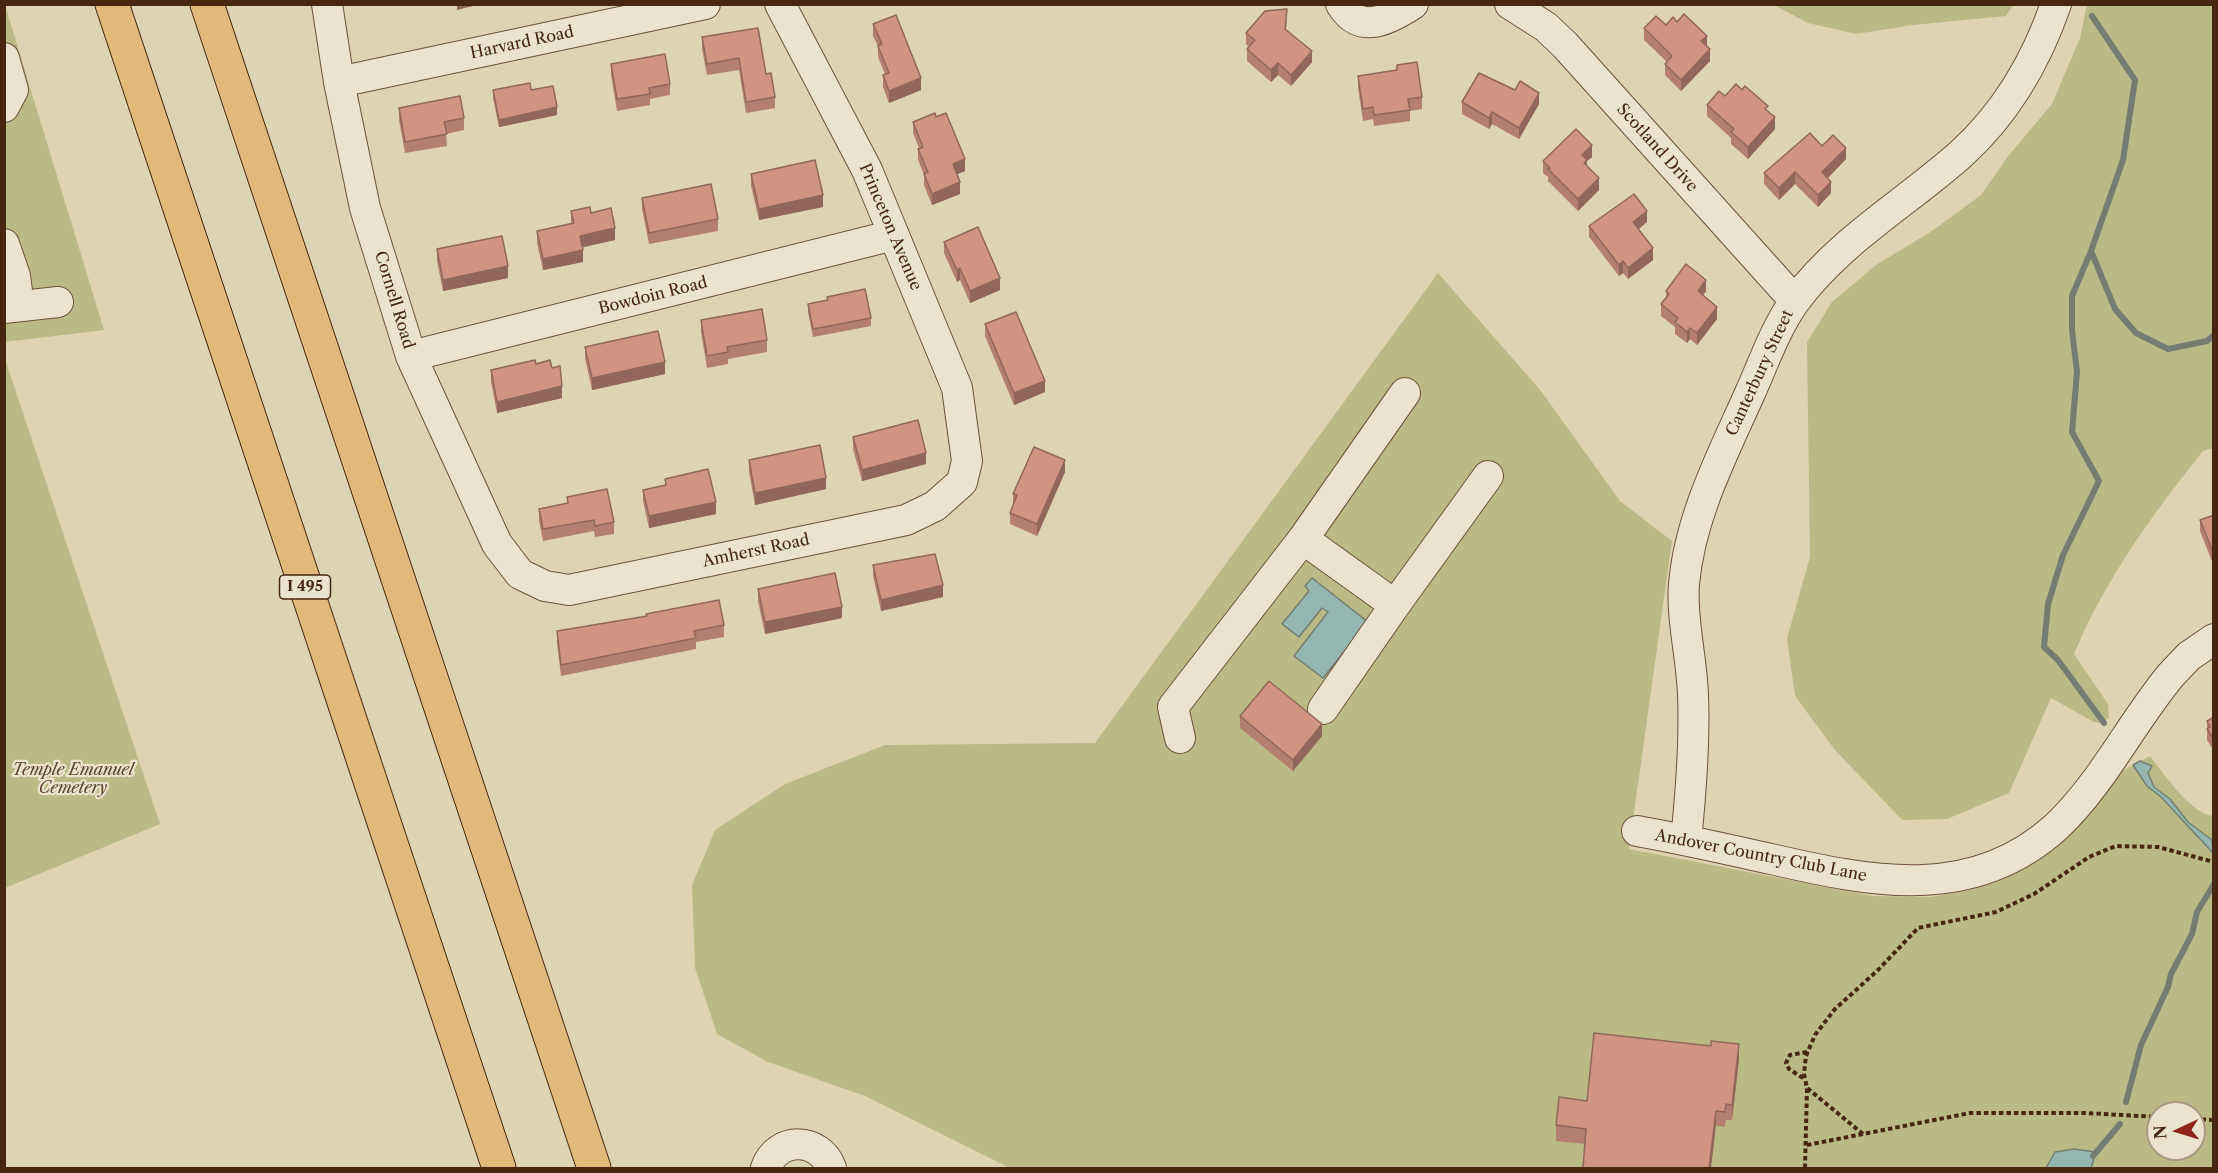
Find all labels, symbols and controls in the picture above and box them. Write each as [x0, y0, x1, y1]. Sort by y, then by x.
street label: Harvard Road [468, 23, 576, 63]
street label: Scotland Drive [1612, 100, 1702, 196]
street label: Princeton Avenue [855, 161, 925, 293]
street label: Cornell Road [370, 249, 418, 351]
street label: Bowdoin Road [597, 273, 709, 319]
street label: Canterbury Street [1722, 307, 1798, 439]
street label: Amherst Road [701, 530, 811, 572]
road number: I 495 [280, 575, 330, 599]
park label: Temple Emanuel Cemetery [12, 760, 134, 798]
street label: Andover Country Club Lane [1653, 826, 1869, 886]
north arrow [2146, 1101, 2206, 1161]
text: N [2150, 1124, 2170, 1140]

